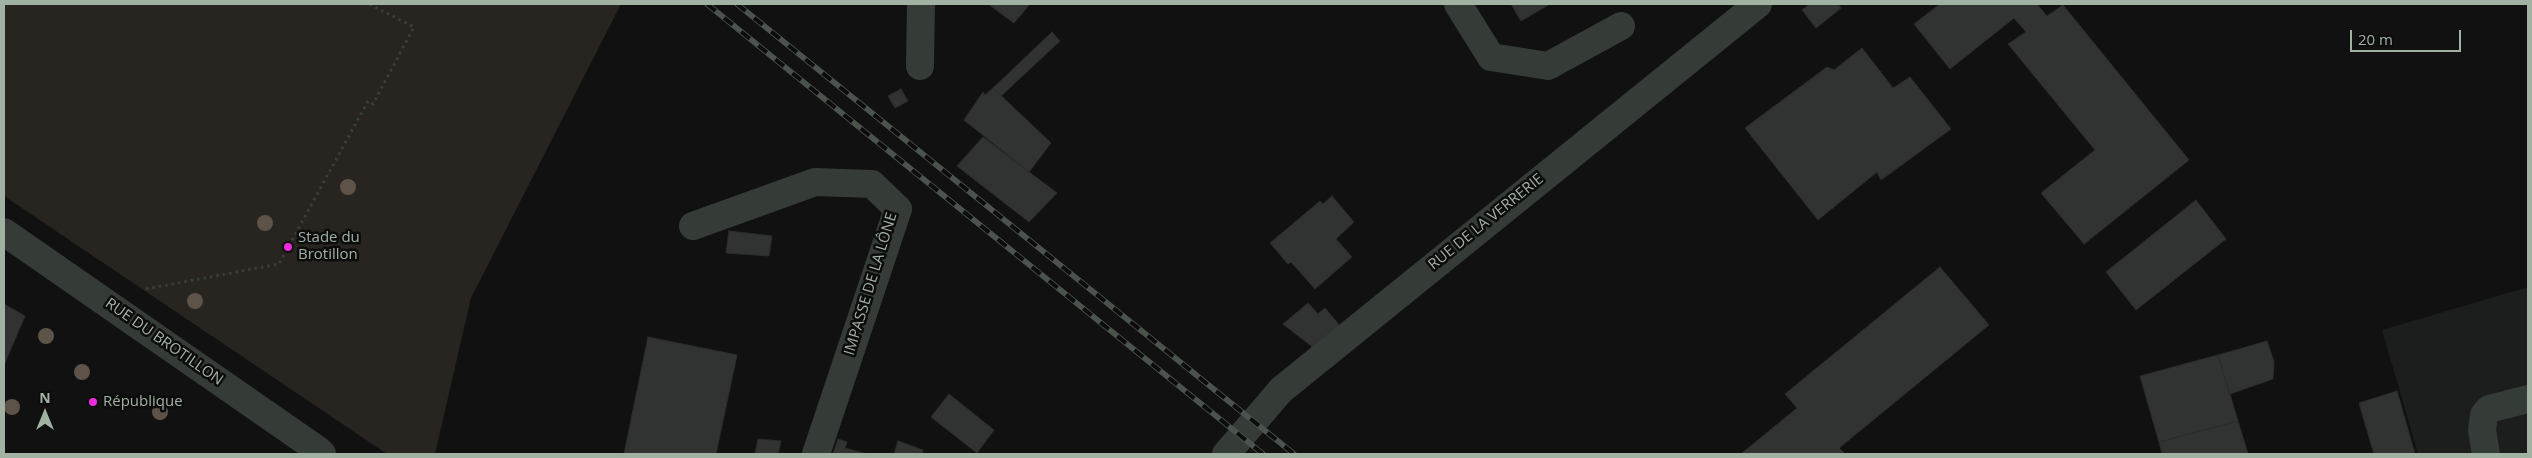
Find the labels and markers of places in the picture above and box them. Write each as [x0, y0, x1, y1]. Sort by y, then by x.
place label: Stade du Brotillon [298, 229, 360, 264]
marker: Stade du Brotillon [282, 241, 294, 253]
place label: République [103, 393, 183, 411]
marker: République [87, 396, 99, 408]

